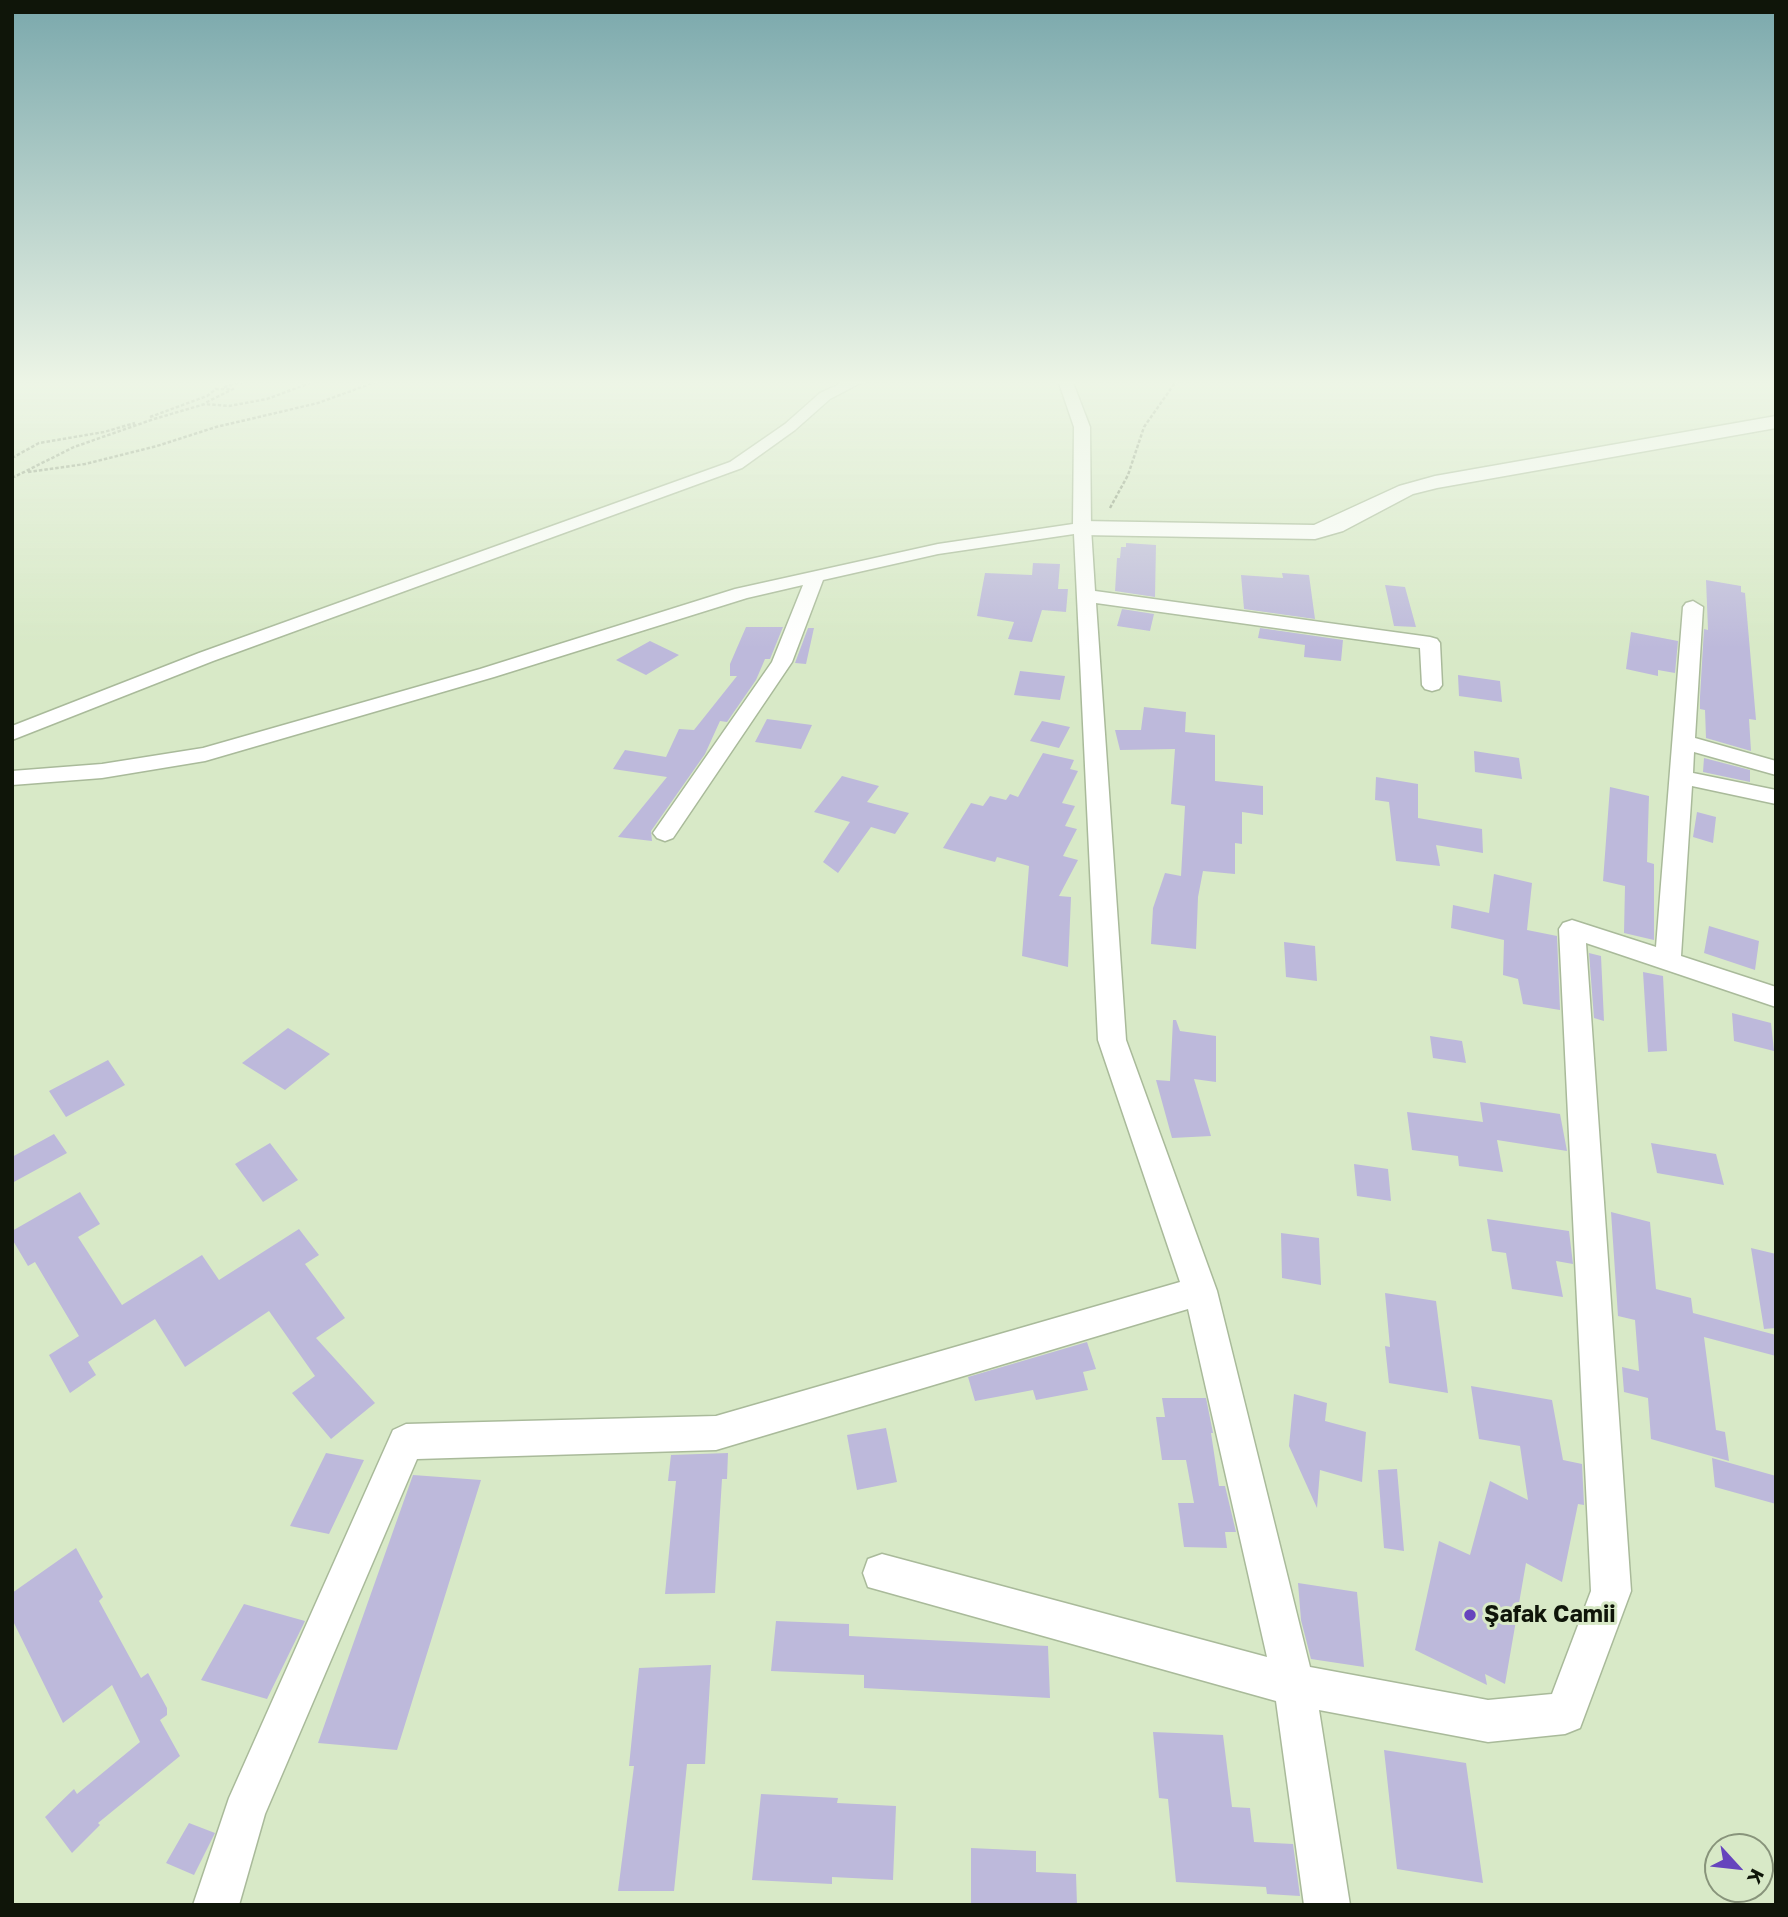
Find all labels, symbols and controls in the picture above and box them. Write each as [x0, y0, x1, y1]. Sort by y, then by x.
place label: Şafak Camii [1484, 1601, 1616, 1629]
marker: Şafak Camii [1462, 1607, 1478, 1623]
north arrow [1704, 1833, 1774, 1903]
text: K [1743, 1865, 1770, 1888]

